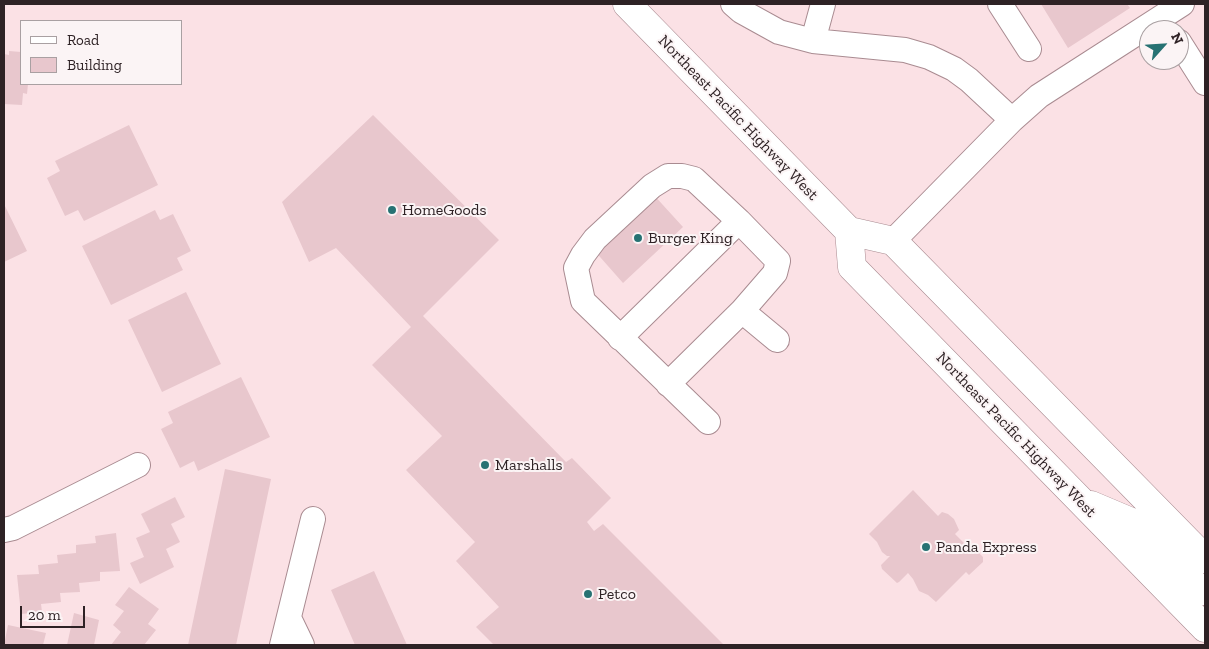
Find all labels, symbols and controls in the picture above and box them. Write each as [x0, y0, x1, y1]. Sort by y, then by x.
legend [20, 20, 182, 85]
north arrow [1139, 20, 1189, 70]
text: N [1167, 30, 1187, 47]
text: Road [67, 31, 99, 49]
street label: Northeast Pacific Highway West [654, 31, 822, 205]
text: Building [67, 56, 122, 74]
place label: HomeGoods [402, 200, 487, 220]
marker: HomeGoods [386, 204, 398, 216]
place label: Burger King [648, 228, 733, 248]
marker: Burger King [632, 232, 644, 244]
street label: Northeast Pacific Highway West [932, 348, 1100, 522]
place label: Marshalls [495, 455, 563, 475]
marker: Marshalls [479, 459, 491, 471]
place label: Panda Express [936, 537, 1037, 557]
marker: Panda Express [920, 541, 932, 553]
place label: Petco [598, 584, 636, 604]
marker: Petco [582, 588, 594, 600]
scale bar [22, 596, 88, 628]
text: 20 m [28, 606, 61, 624]

